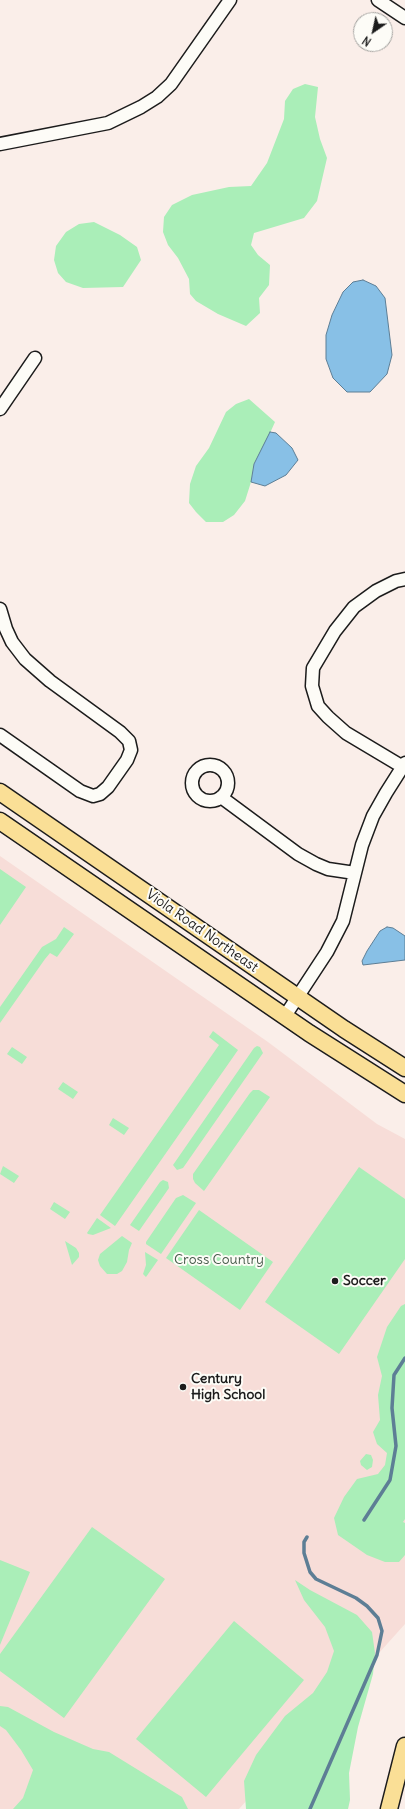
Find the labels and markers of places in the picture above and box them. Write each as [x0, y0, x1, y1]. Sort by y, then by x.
place label: Soccer [343, 1273, 386, 1289]
marker: Soccer [330, 1276, 340, 1286]
place label: Century High School [191, 1371, 265, 1404]
marker: Century High School [178, 1382, 188, 1392]

